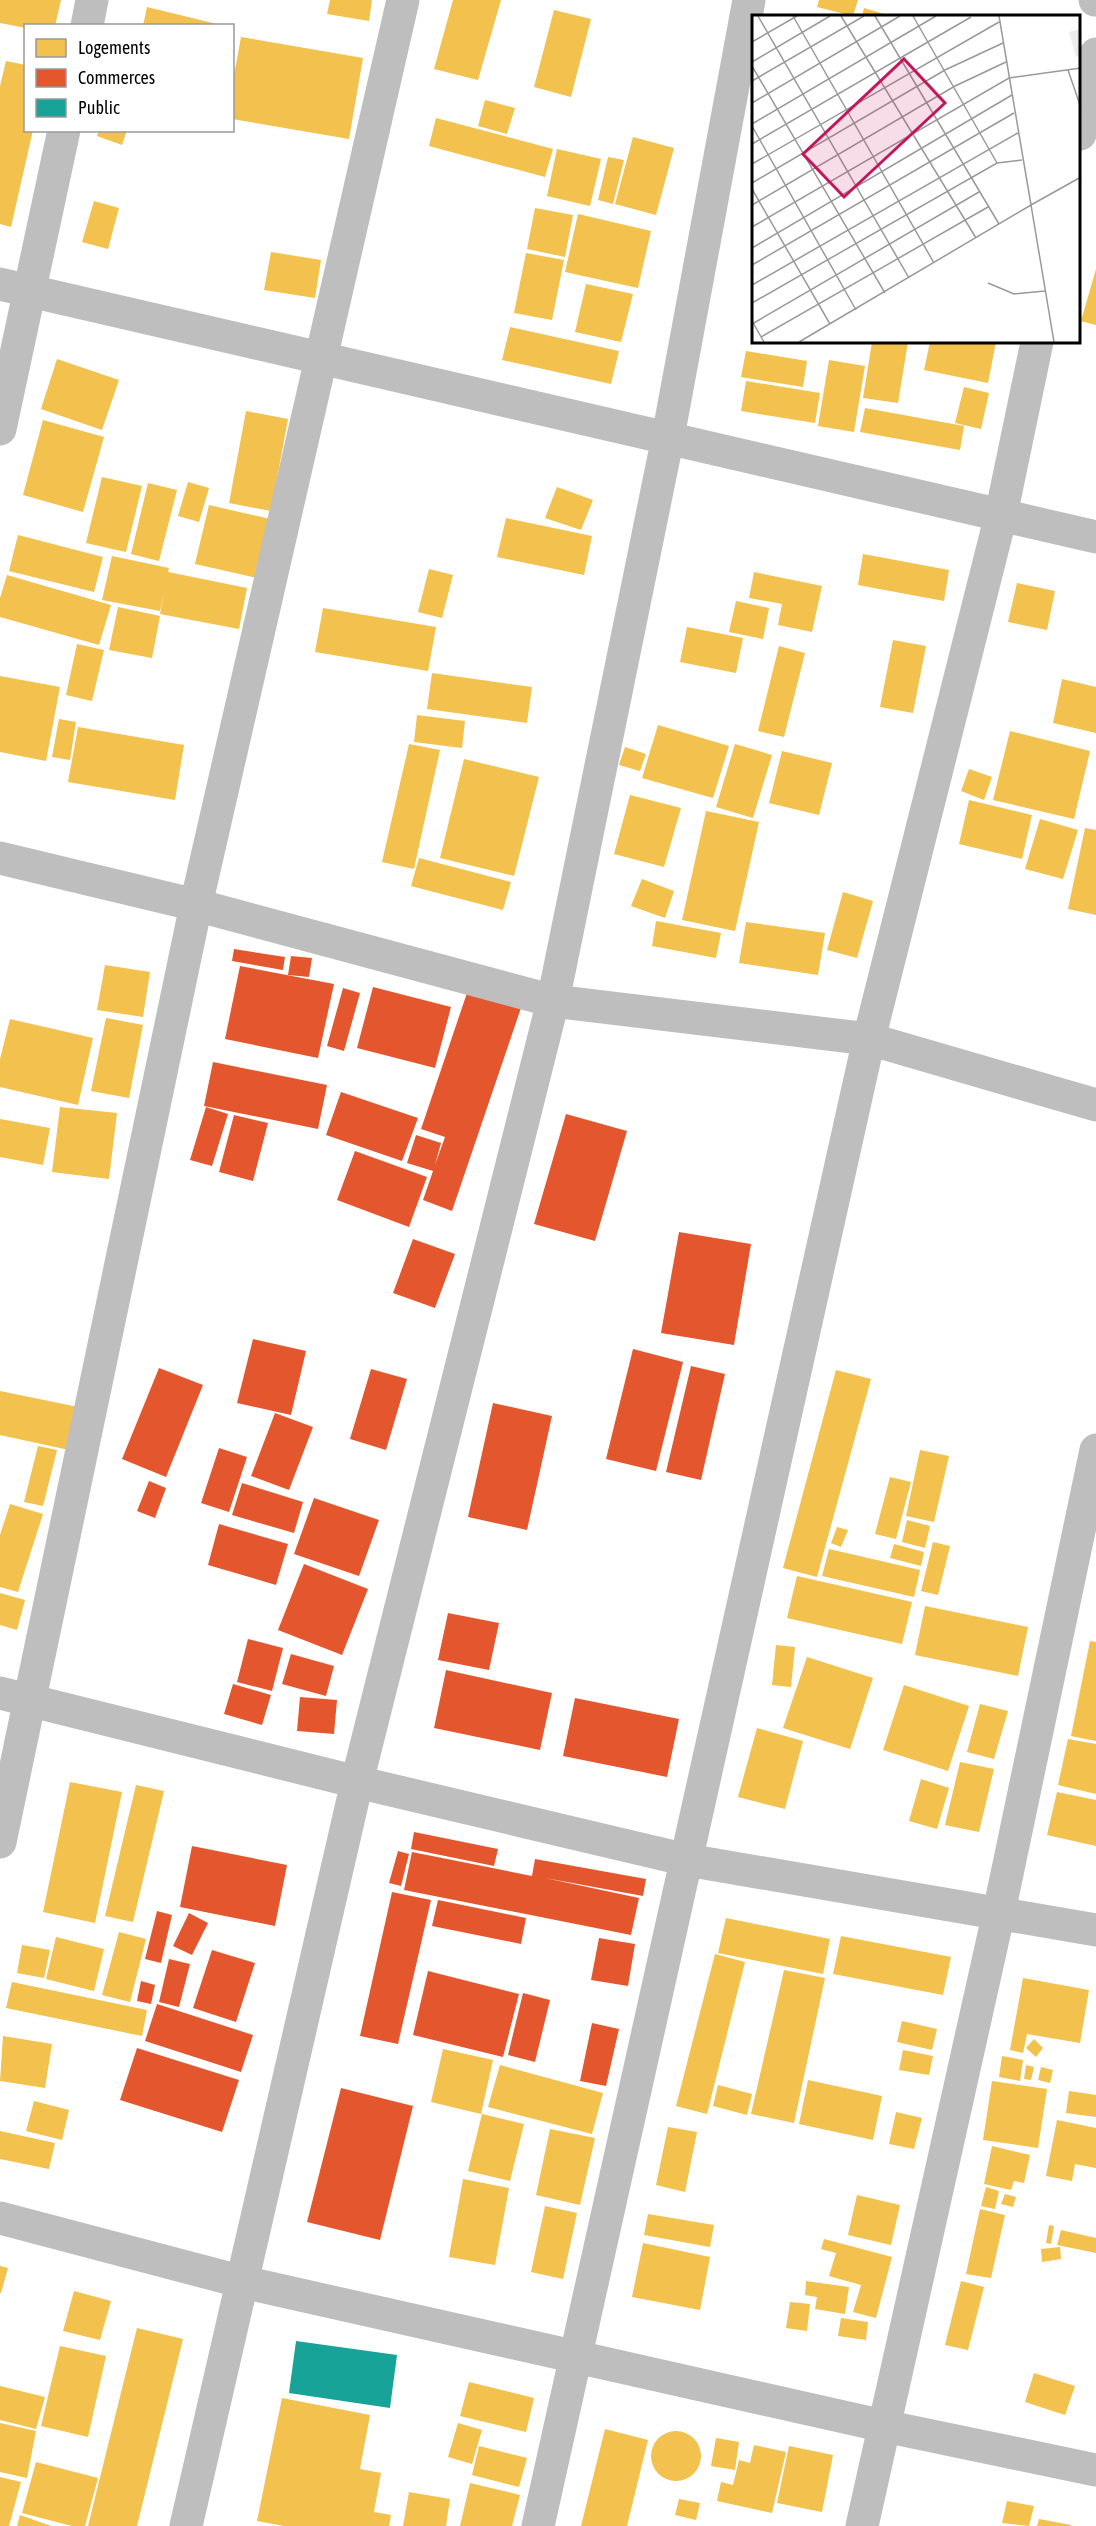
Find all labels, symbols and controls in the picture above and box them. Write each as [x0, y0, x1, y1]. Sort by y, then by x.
inset map [752, 15, 1081, 344]
legend [24, 24, 234, 132]
text: Logements [78, 37, 150, 58]
text: Commerces [78, 67, 155, 88]
text: Public [78, 97, 120, 118]

